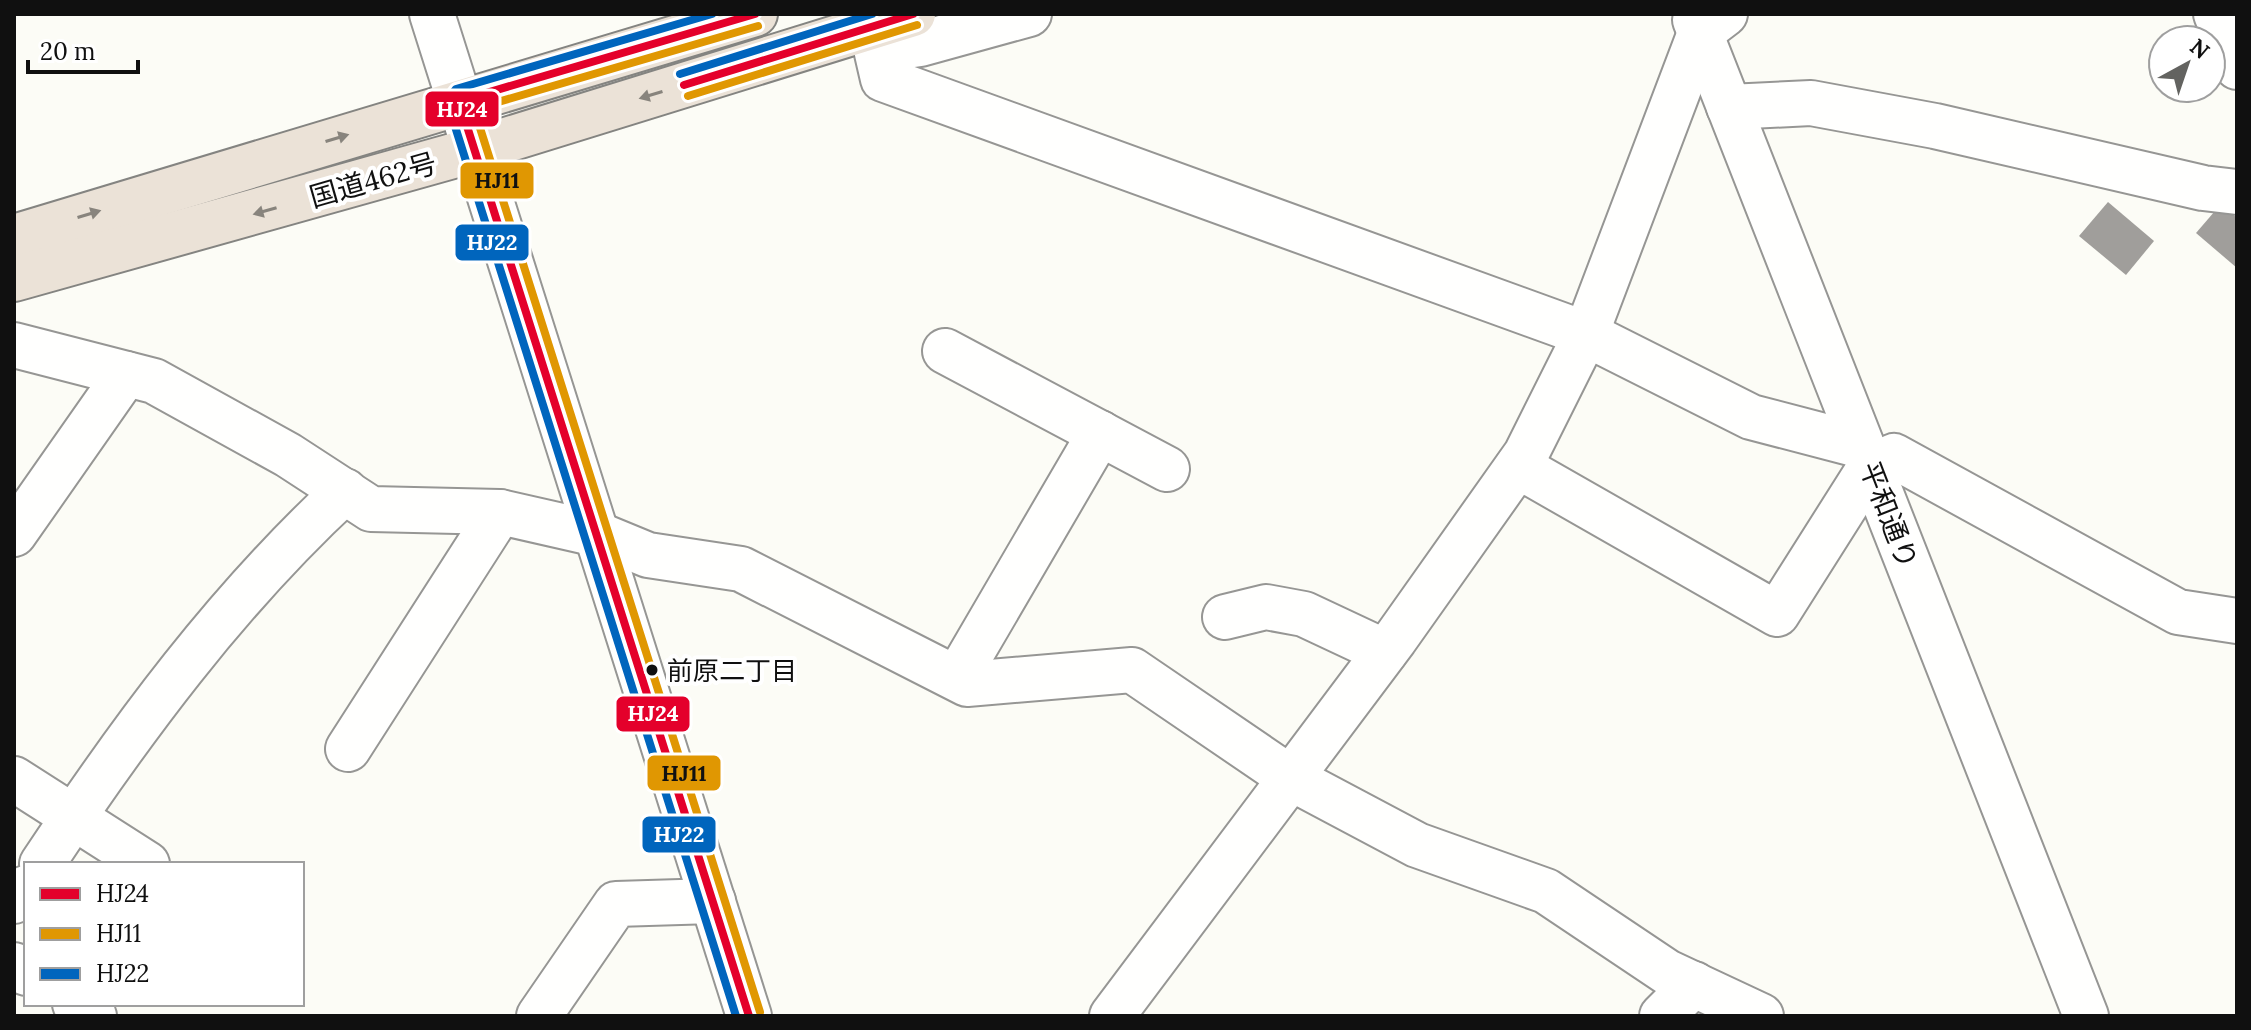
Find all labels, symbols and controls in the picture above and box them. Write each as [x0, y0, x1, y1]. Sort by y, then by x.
scale bar [28, 24, 138, 74]
north arrow [2147, 24, 2227, 104]
text: N [2184, 32, 2215, 65]
text: 20 m [40, 36, 96, 67]
one-way arrow [639, 89, 663, 102]
line badge: HJ24 [424, 90, 500, 128]
text: HJ24 [436, 95, 488, 123]
one-way arrow [326, 131, 350, 144]
street label: 国道462号 [305, 145, 441, 215]
line badge: HJ11 [459, 161, 535, 200]
text: HJ11 [474, 166, 520, 194]
one-way arrow [253, 205, 277, 218]
one-way arrow [77, 207, 101, 220]
line badge: HJ22 [454, 223, 530, 262]
text: HJ22 [466, 228, 518, 256]
street label: 平和通り [1852, 456, 1926, 574]
place label: 前原二丁目 [667, 654, 797, 687]
marker: 前原二丁目 [644, 662, 660, 678]
line badge: HJ24 [615, 695, 691, 733]
text: HJ24 [627, 699, 679, 727]
line badge: HJ11 [646, 754, 722, 792]
text: HJ11 [661, 759, 707, 787]
line badge: HJ22 [641, 815, 717, 854]
text: HJ22 [653, 820, 705, 848]
legend [24, 862, 304, 1006]
text: HJ24 [96, 878, 149, 909]
text: HJ11 [96, 918, 141, 949]
text: HJ22 [96, 958, 149, 989]

